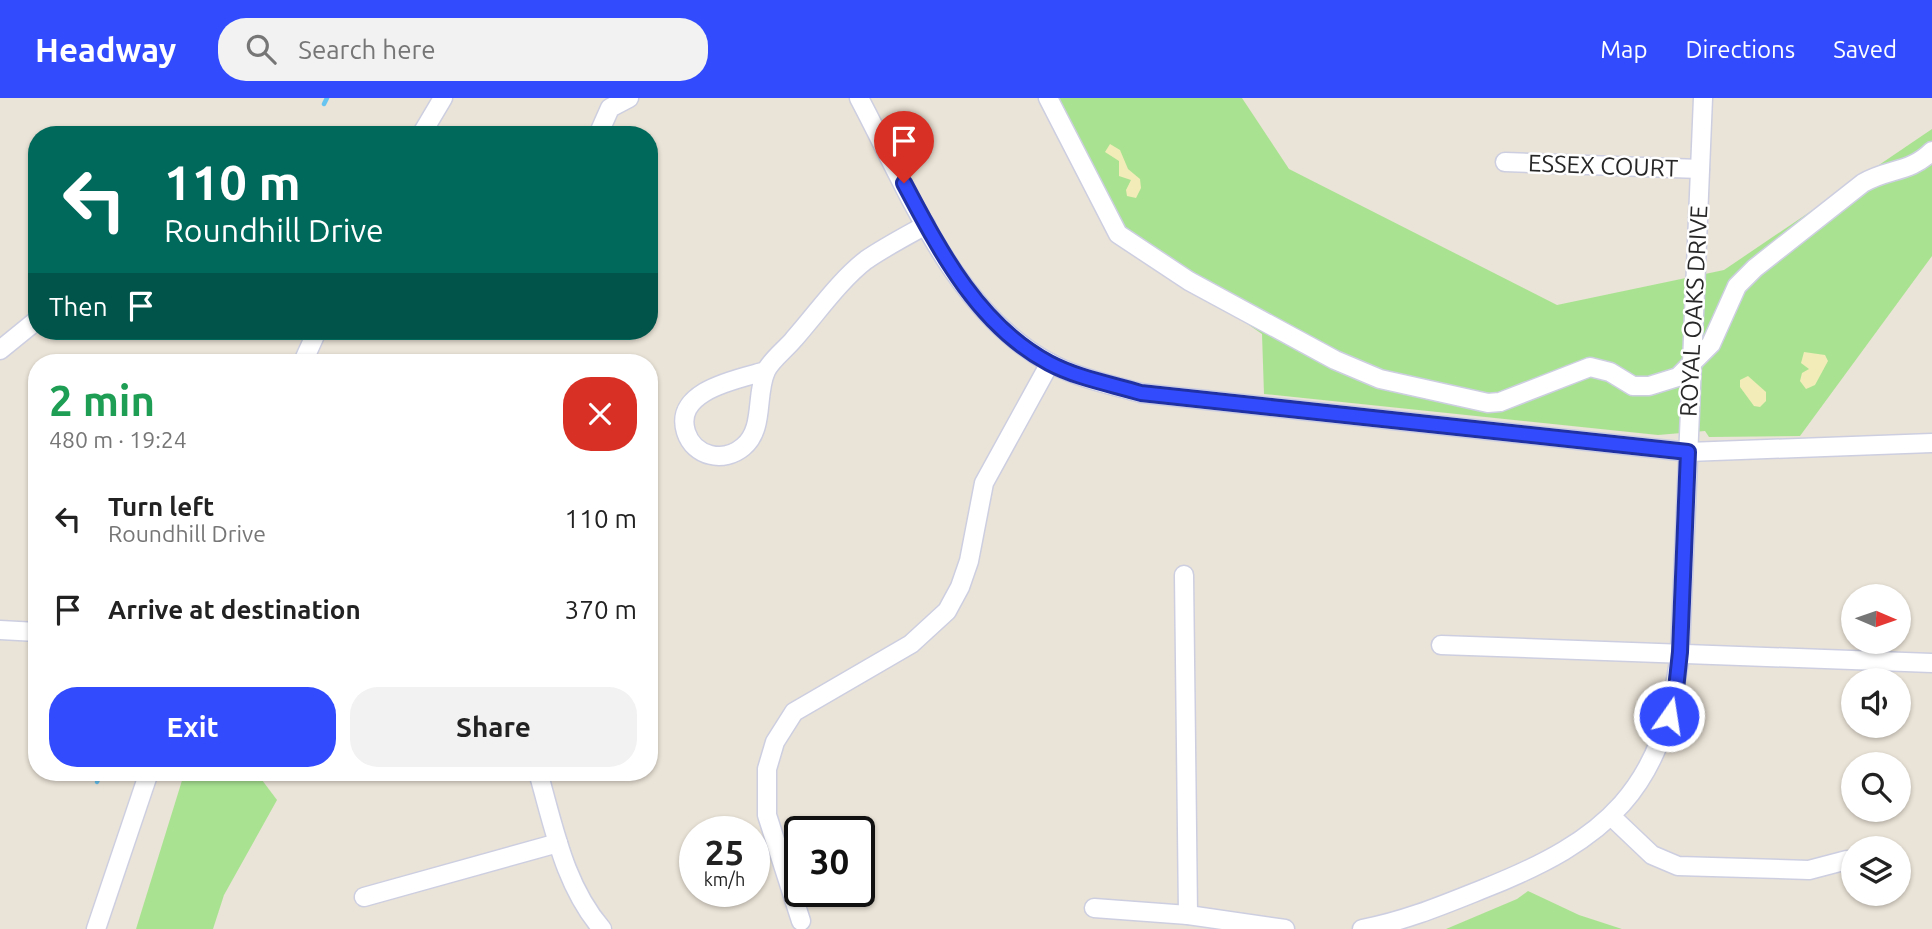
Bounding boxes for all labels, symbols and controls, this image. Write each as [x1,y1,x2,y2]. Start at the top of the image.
search box [218,18,708,81]
icon: search [242,30,280,68]
text: Headway [35,31,176,68]
text: Search here [298,35,436,64]
text: Map [1600,36,1647,63]
text: Directions [1685,36,1795,63]
text: Saved [1833,36,1897,63]
pin [874,111,934,183]
icon: arrive [885,122,923,160]
street label: ESSEX COURT [1528,149,1679,182]
icon: left [49,154,140,245]
text: 110 m [164,154,301,209]
street label: ROYAL OAKS DRIVE [1674,205,1713,417]
text: Roundhill Drive [164,212,384,248]
icon: arrive [122,287,160,325]
text: Then [49,292,108,321]
text: 2 min [49,377,155,424]
button: close [563,377,637,451]
text: 480 m · 19:24 [49,427,187,452]
text: Turn left [108,492,214,521]
icon: left [49,500,87,538]
text: 110 m [565,504,637,533]
text: Roundhill Drive [108,521,266,546]
north arrow [1841,584,1911,654]
map controls [1841,584,1911,906]
icon: arrive [49,591,87,629]
text: Arrive at destination [108,595,361,624]
text: 370 m [565,595,637,624]
button: sound [1841,668,1911,738]
position arrow [1632,679,1706,753]
button: Exit [49,687,336,767]
button: Share [350,687,637,767]
button: search [1841,752,1911,822]
speed limit sign: 30 [784,816,875,907]
text: 25 [705,832,744,872]
button: layers [1841,836,1911,906]
text: km/h [704,869,745,889]

